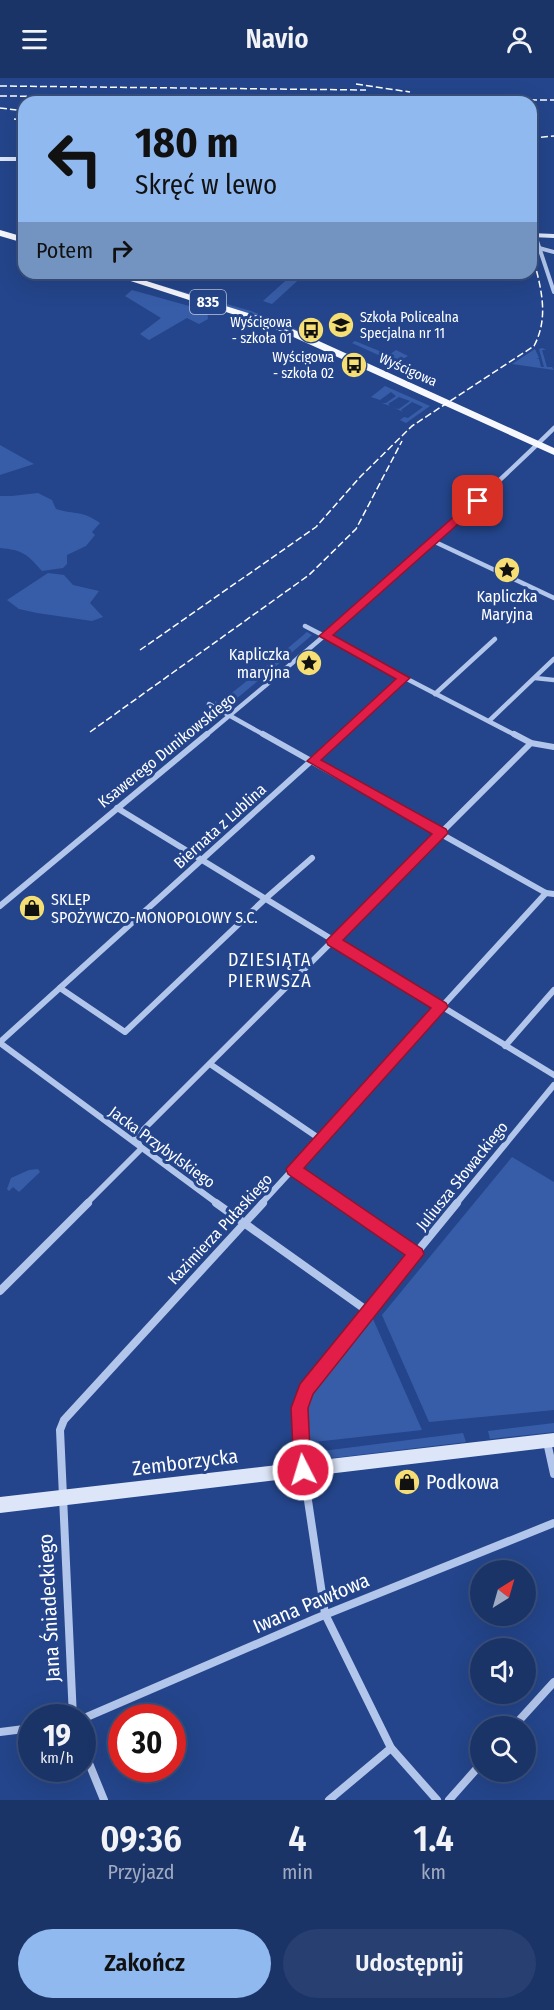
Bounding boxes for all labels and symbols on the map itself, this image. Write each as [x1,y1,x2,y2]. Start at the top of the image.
road number: 835 [190,290,226,314]
place label: Szkoła Policealna Specjalna nr 11 [360,309,459,342]
school or university icon: Szkoła Policealna Specjalna nr 11 [326,310,356,340]
place label: Wyścigowa - szkoła 01 [230,314,292,347]
bus stop icon: Wyścigowa - szkoła 01 [296,315,326,345]
place label: Wyścigowa - szkoła 02 [272,349,334,382]
bus stop icon: Wyścigowa - szkoła 02 [339,350,369,380]
street label: Wyścigowa [376,350,440,390]
pin [452,475,503,526]
place icon: Kapliczka Maryjna [492,555,522,585]
place label: Kapliczka Maryjna [476,587,538,624]
place label: Kapliczka maryjna [229,645,290,682]
place icon: Kapliczka maryjna [294,648,324,678]
street label: Ksawerego Dunikowskiego [94,688,240,812]
street label: Biernata z Lublina [170,779,270,872]
place label: SKLEP SPOŻYWCZO-MONOPOLOWY S.C. [51,890,258,927]
shop icon: SKLEP SPOŻYWCZO-MONOPOLOWY S.C. [17,893,47,923]
district label: DZIESIĄTA PIERWSZA [228,949,312,992]
street label: Jacka Przybylskiego [105,1102,219,1192]
street label: Juliusza Słowackiego [412,1118,512,1234]
street label: Kazimierza Pułaskiego [164,1170,276,1288]
position arrow [271,1438,335,1502]
street label: Zemborzycka [131,1444,239,1480]
shop icon: Podkowa [392,1467,422,1497]
place label: Podkowa [426,1470,499,1494]
street label: Jana Śniadeckiego [33,1533,65,1683]
north arrow [470,1560,536,1626]
street label: Iwana Pawłowa [249,1568,373,1638]
speed limit sign: 30 [108,1704,186,1782]

